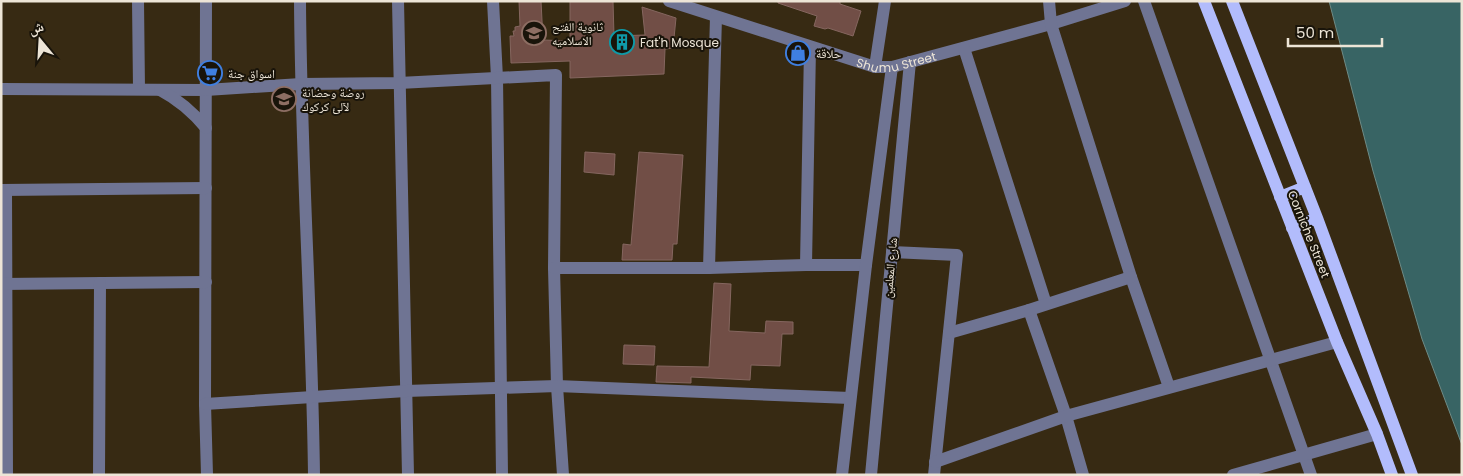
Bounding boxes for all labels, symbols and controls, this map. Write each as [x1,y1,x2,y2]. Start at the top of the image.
north arrow [15,15,65,65]
scale bar [1288,15,1382,47]
text: ش [26,16,46,39]
place label: ثانوية الفتح الاسلاميه [552,18,604,49]
school or university icon: ثانوية الفتح الاسلاميه [521,20,547,46]
text: 50 m [1296,22,1334,43]
building icon: Fat'h Mosque [609,29,635,55]
place label: Fat'h Mosque [640,34,719,51]
shop icon: حلاقة [785,40,811,66]
place label: حلاقة [816,45,842,62]
street label: Shumu Street [855,47,938,76]
supermarket icon: اسواق جنة [197,60,223,86]
place label: اسواق جنة [228,65,275,82]
place label: روضة وحضانة لآلئ كركوك [302,84,365,115]
school or university icon: روضة وحضانة لآلئ كركوك [271,86,297,112]
street label: Corniche Street [1284,188,1334,280]
street label: شارع المعلمين [879,237,901,299]

